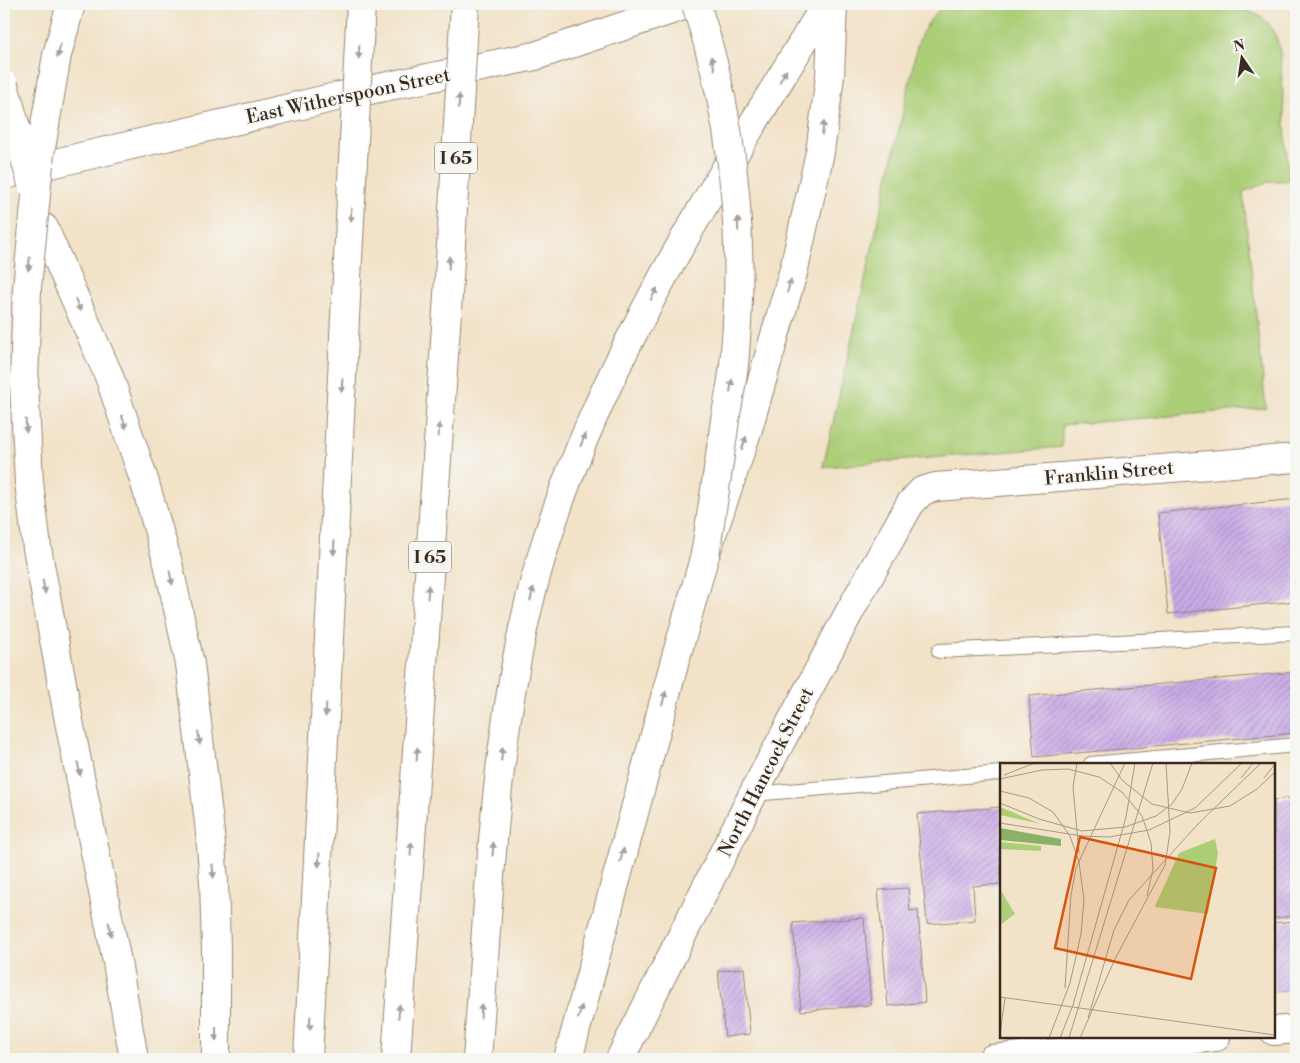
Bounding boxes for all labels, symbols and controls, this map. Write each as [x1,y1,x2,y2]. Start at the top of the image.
north arrow [1218,32,1268,82]
text: N [1232,36,1247,56]
one-way arrow [54,43,62,58]
one-way arrow [354,45,362,61]
one-way arrow [709,56,717,71]
street label: East Witherspoon Street [244,63,452,129]
one-way arrow [778,69,787,82]
one-way arrow [455,93,463,109]
one-way arrow [819,119,827,135]
road number: I 65 [435,142,477,174]
one-way arrow [346,207,354,223]
one-way arrow [733,215,741,231]
one-way arrow [446,255,454,271]
one-way arrow [25,256,33,272]
one-way arrow [785,279,793,294]
one-way arrow [650,288,659,301]
one-way arrow [75,298,83,312]
one-way arrow [727,377,735,393]
one-way arrow [338,378,346,394]
one-way arrow [121,415,129,430]
one-way arrow [23,418,31,434]
one-way arrow [435,421,443,437]
one-way arrow [580,433,588,447]
one-way arrow [740,435,748,450]
street label: Franklin Street [1043,455,1175,491]
one-way arrow [330,540,338,556]
road number: I 65 [409,542,451,572]
one-way arrow [167,570,175,585]
one-way arrow [41,580,49,596]
one-way arrow [424,583,432,599]
one-way arrow [528,587,536,602]
street label: North Hancock Street [713,683,819,861]
one-way arrow [661,691,669,706]
one-way arrow [322,702,330,718]
one-way arrow [195,730,203,746]
one-way arrow [498,745,506,761]
one-way arrow [413,746,421,762]
one-way arrow [75,762,83,777]
inset map [1000,763,1275,1038]
one-way arrow [407,840,415,856]
one-way arrow [489,840,497,856]
one-way arrow [618,847,626,863]
one-way arrow [314,853,322,869]
one-way arrow [210,864,218,880]
one-way arrow [106,921,114,936]
one-way arrow [396,1002,404,1018]
one-way arrow [477,1002,485,1018]
one-way arrow [576,1004,584,1019]
one-way arrow [305,1015,313,1031]
one-way arrow [212,1026,220,1042]

